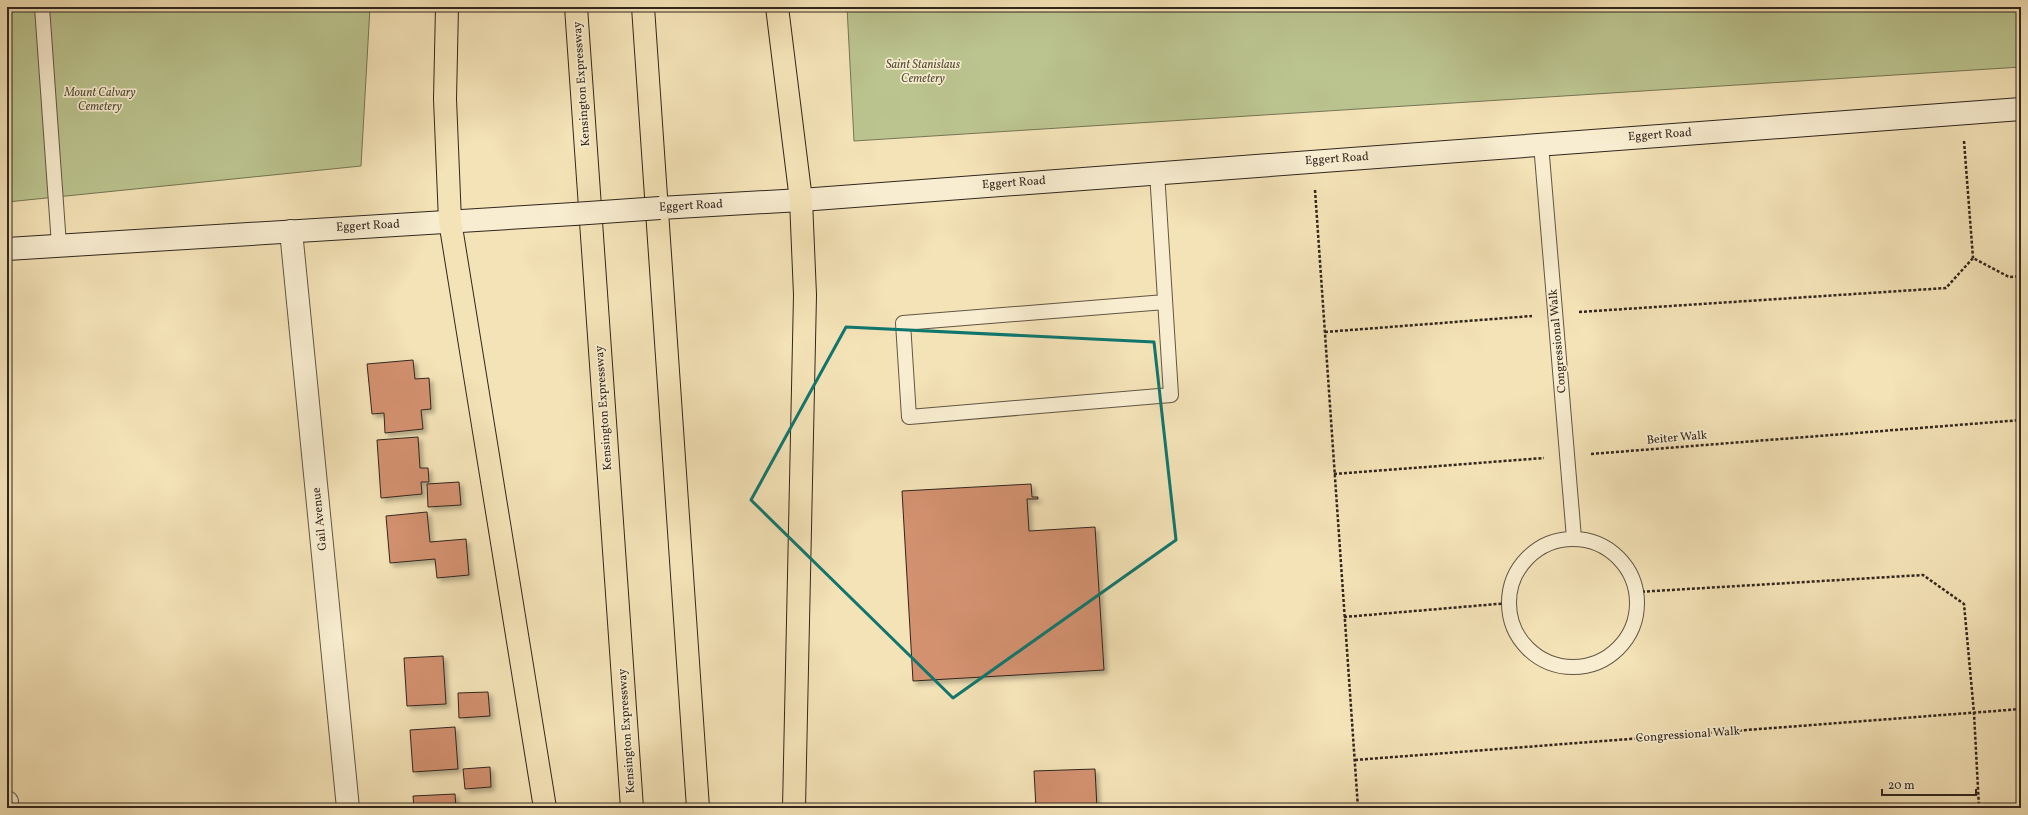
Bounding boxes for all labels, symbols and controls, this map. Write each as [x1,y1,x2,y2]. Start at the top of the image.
street label: Kensington Expressway [570,21,594,147]
park label: Saint Stanislaus Cemetery [886,57,961,87]
park label: Mount Calvary Cemetery [63,85,136,115]
street label: Eggert Road [1628,125,1693,145]
street label: Eggert Road [1305,149,1370,169]
street label: Eggert Road [982,173,1047,193]
street label: Eggert Road [659,196,724,216]
street label: Eggert Road [336,216,401,236]
street label: Congressional Walk [1545,288,1571,394]
street label: Kensington Expressway [592,345,616,471]
street label: Beiter Walk [1646,427,1708,449]
street label: Gail Avenue [309,486,331,551]
street label: Kensington Expressway [615,668,639,794]
street label: Congressional Walk [1635,723,1741,747]
scale bar [1882,771,1976,797]
text: 20 m [1888,778,1915,794]

